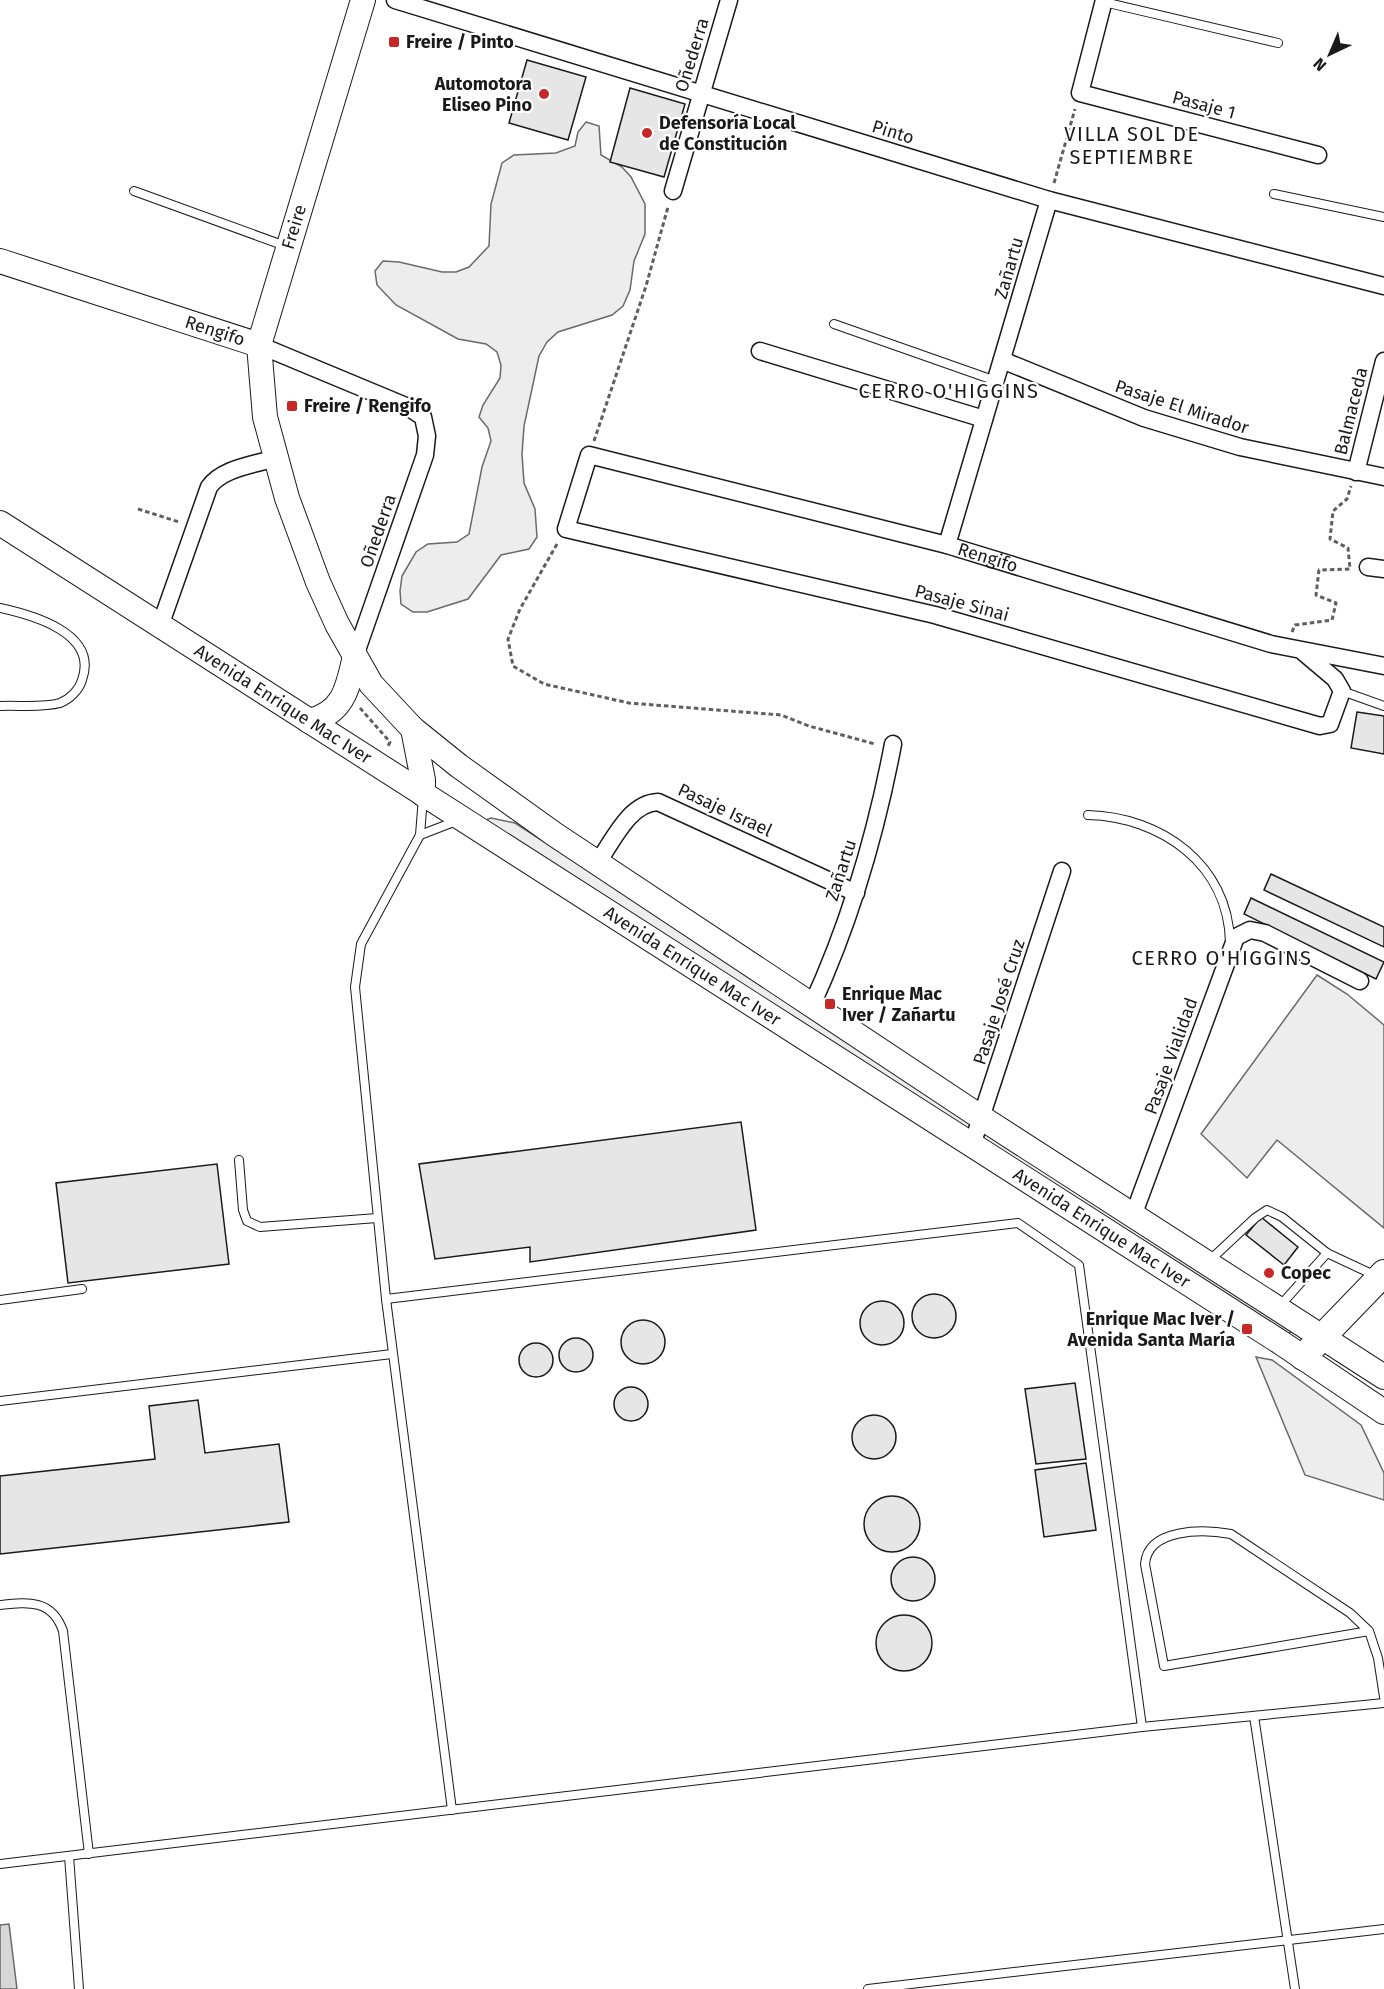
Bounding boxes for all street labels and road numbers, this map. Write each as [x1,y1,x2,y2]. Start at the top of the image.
street label: Oñederra [670,15,714,95]
street label: Pasaje 1 [1170,86,1238,124]
street label: Pinto [869,115,917,149]
street label: Freire [277,202,311,252]
street label: Zañartu [990,235,1028,301]
street label: Rengifo [182,311,248,351]
street label: Balmaceda [1329,365,1373,457]
street label: Pasaje El Mirador [1112,375,1252,439]
street label: Oñederra [355,491,401,571]
street label: Rengifo [955,538,1021,577]
street label: Pasaje Sinai [912,580,1012,626]
street label: Avenida Enrique Mac Iver [190,639,376,769]
street label: Pasaje Israel [674,779,776,841]
street label: Zañartu [821,837,861,903]
street label: Avenida Enrique Mac Iver [600,901,785,1031]
street label: Pasaje José Cruz [968,936,1030,1068]
street label: Pasaje Vialidad [1140,994,1202,1118]
street label: Avenida Enrique Mac Iver [1009,1163,1194,1293]

